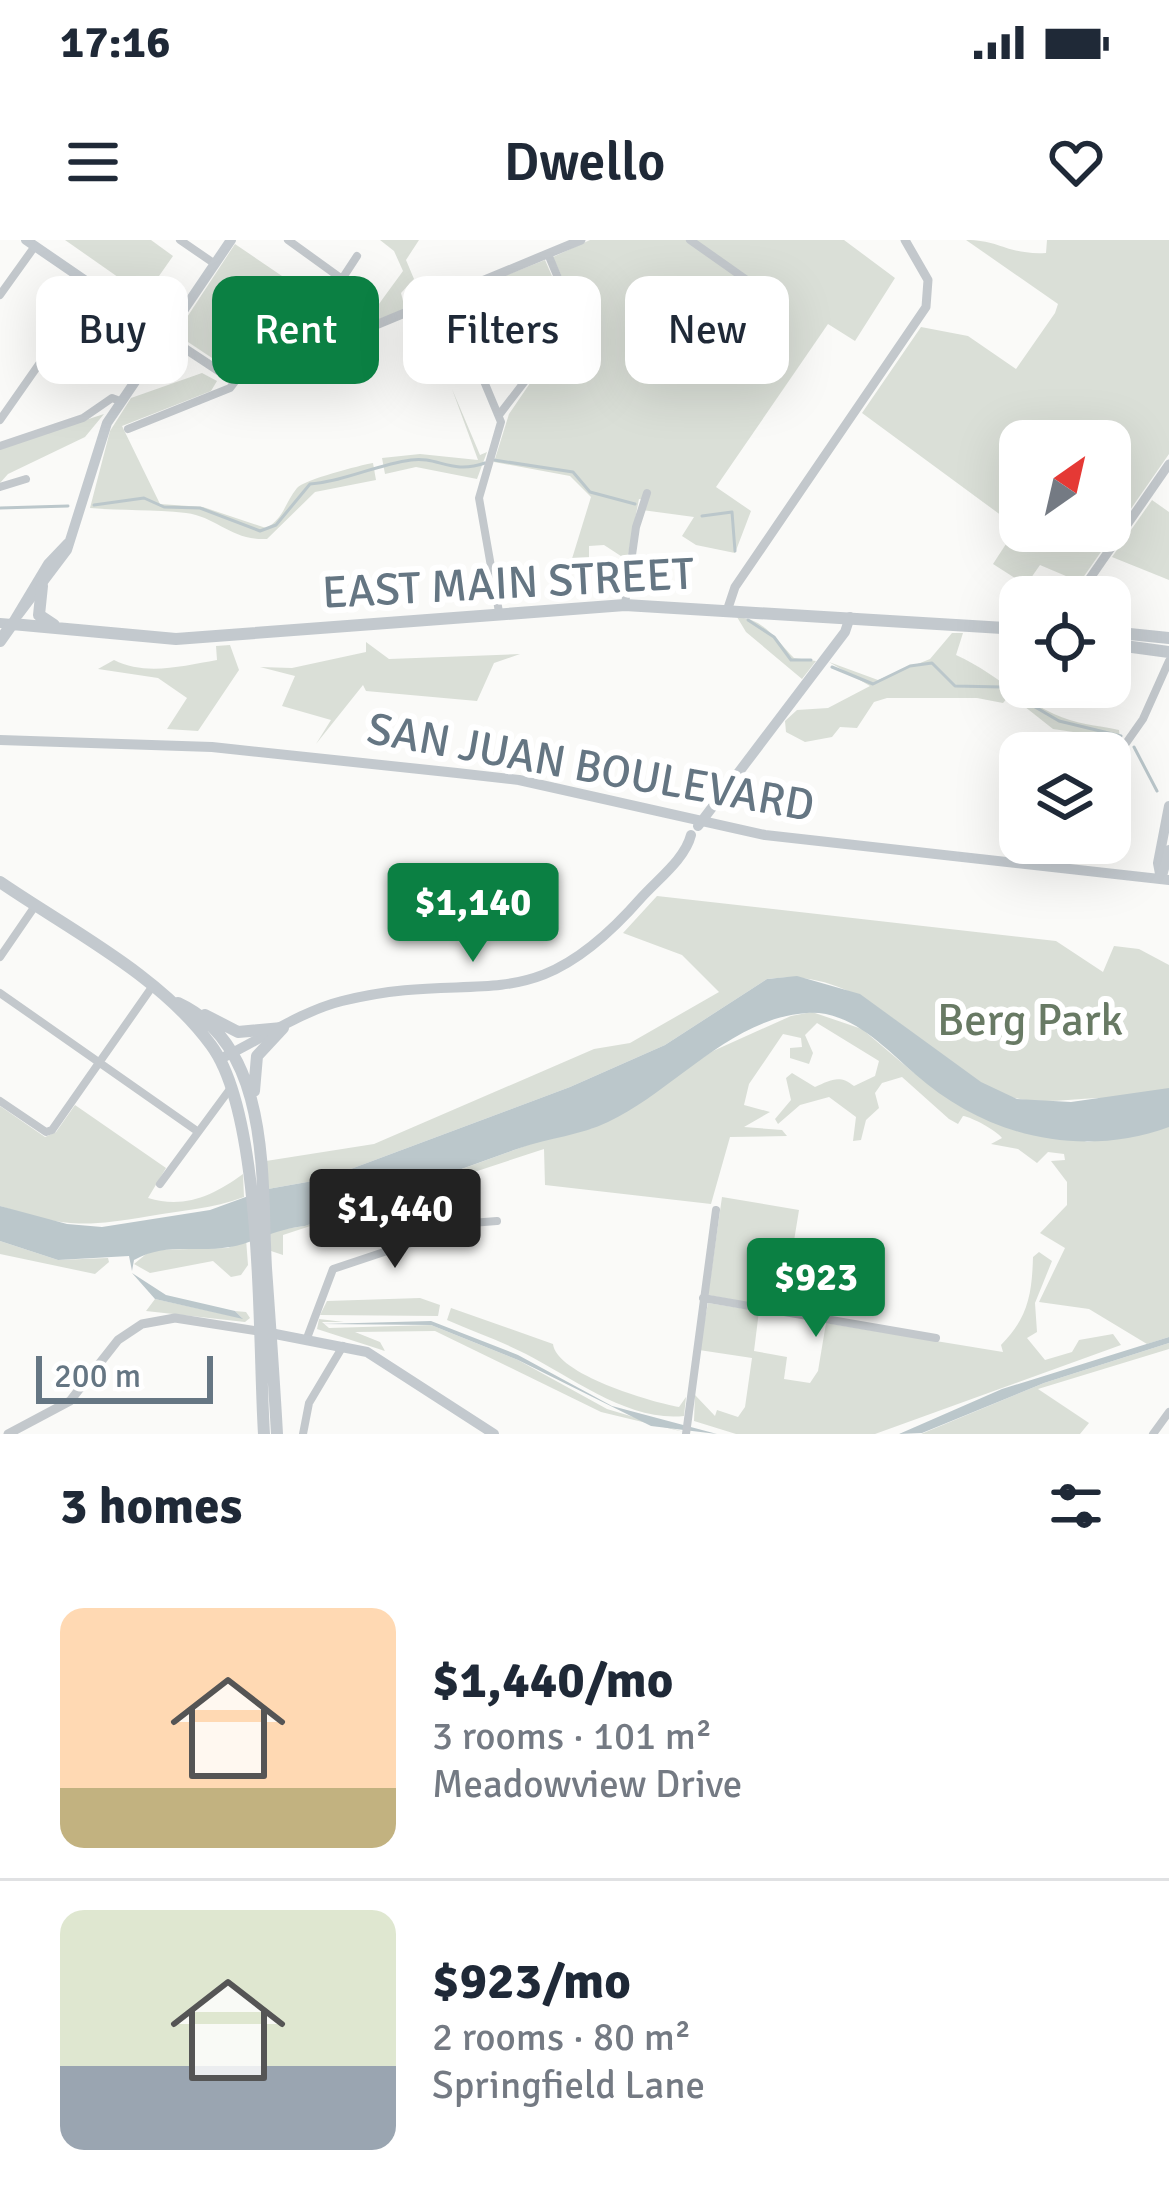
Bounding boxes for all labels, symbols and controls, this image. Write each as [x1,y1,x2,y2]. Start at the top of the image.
text: 17:16 [60,15,170,70]
icon: menu [60,129,126,195]
text: Dwello [504,129,665,196]
icon: heart [1043,129,1109,195]
chip: Buy [36,276,188,384]
chip: Rent [212,276,379,384]
chip: Filters [403,276,601,384]
chip: New [625,276,789,384]
north arrow [999,420,1131,552]
map controls [999,420,1131,864]
street label: EAST MAIN STREET [321,546,695,621]
button: locate [999,576,1131,708]
street label: SAN JUAN BOULEVARD [363,701,819,834]
button: layers [999,732,1131,864]
pin: $1,140 [375,863,571,965]
text: $1,140 [415,878,531,926]
park label: Berg Park [937,993,1123,1048]
pin: $1,440 [297,1169,493,1271]
text: $1,440 [337,1184,453,1232]
pin: $923 [745,1238,887,1340]
text: $923 [774,1253,858,1301]
scale bar [36,1350,213,1403]
text: 200 m [54,1356,141,1397]
icon: filters [1043,1473,1109,1539]
text: 3 homes [60,1475,242,1538]
text: $1,440/mo [432,1649,673,1712]
icon: home [156,1656,300,1800]
text: 3 rooms · 101 m² [432,1712,712,1760]
text: Meadowview Drive [432,1760,742,1808]
text: $923/mo [432,1950,631,2013]
icon: home [156,1958,300,2102]
text: 2 rooms · 80 m² [432,2013,691,2061]
text: Springfield Lane [432,2061,705,2109]

